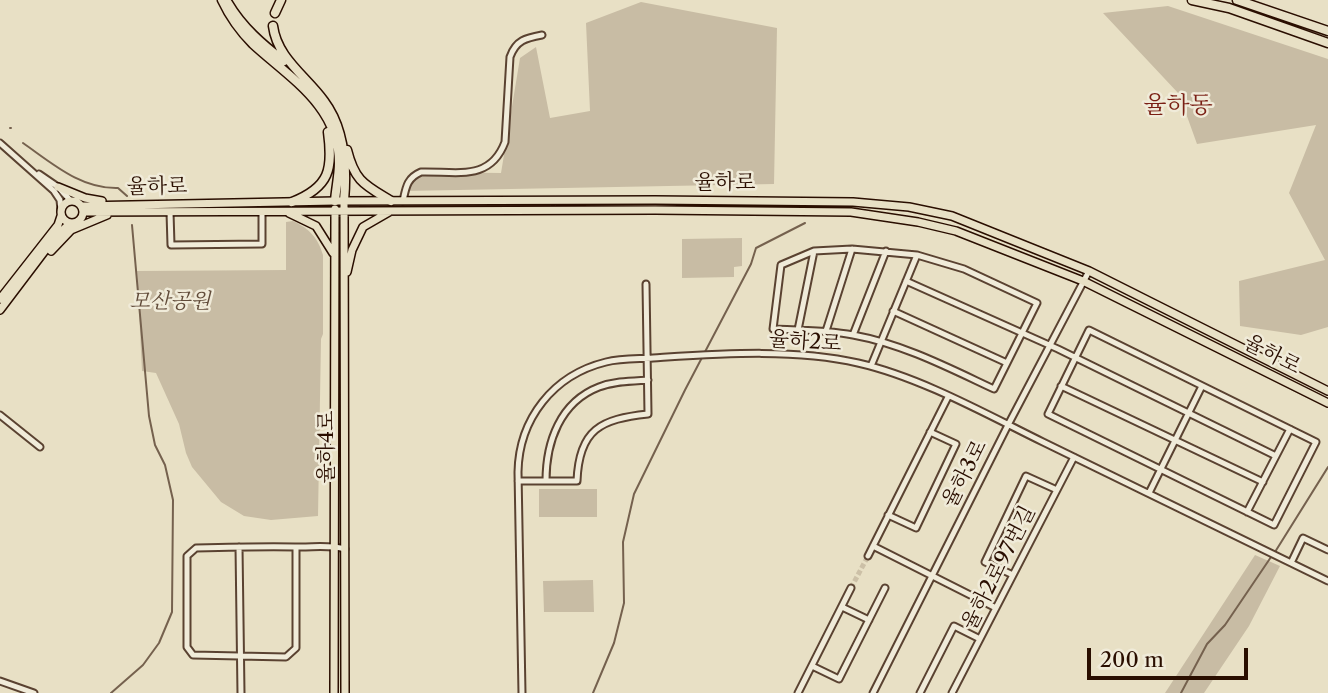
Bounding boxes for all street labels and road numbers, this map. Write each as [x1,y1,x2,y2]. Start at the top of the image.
street label: 율하로 [695,170,755,196]
street label: 율하로 [126,174,188,200]
street label: 율하2로 [768,327,842,357]
street label: 율하로 [1239,330,1305,380]
street label: 율하4로 [314,411,340,483]
street label: 율하3로 [937,436,993,512]
street label: 율하2로97번길 [957,502,1041,634]

